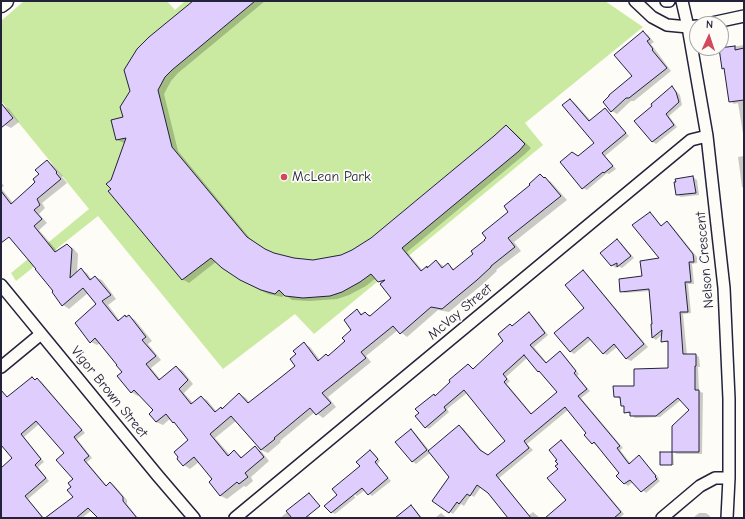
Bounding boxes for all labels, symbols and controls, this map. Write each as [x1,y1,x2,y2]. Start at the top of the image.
north arrow [689,16,729,56]
text: N [706,18,714,31]
place label: McLean Park [292,169,371,185]
marker: McLean Park [279,172,289,182]
street label: Nelson Crescent [692,211,718,309]
street label: McVay Street [425,280,495,344]
street label: Vigor Brown Street [67,343,151,441]

